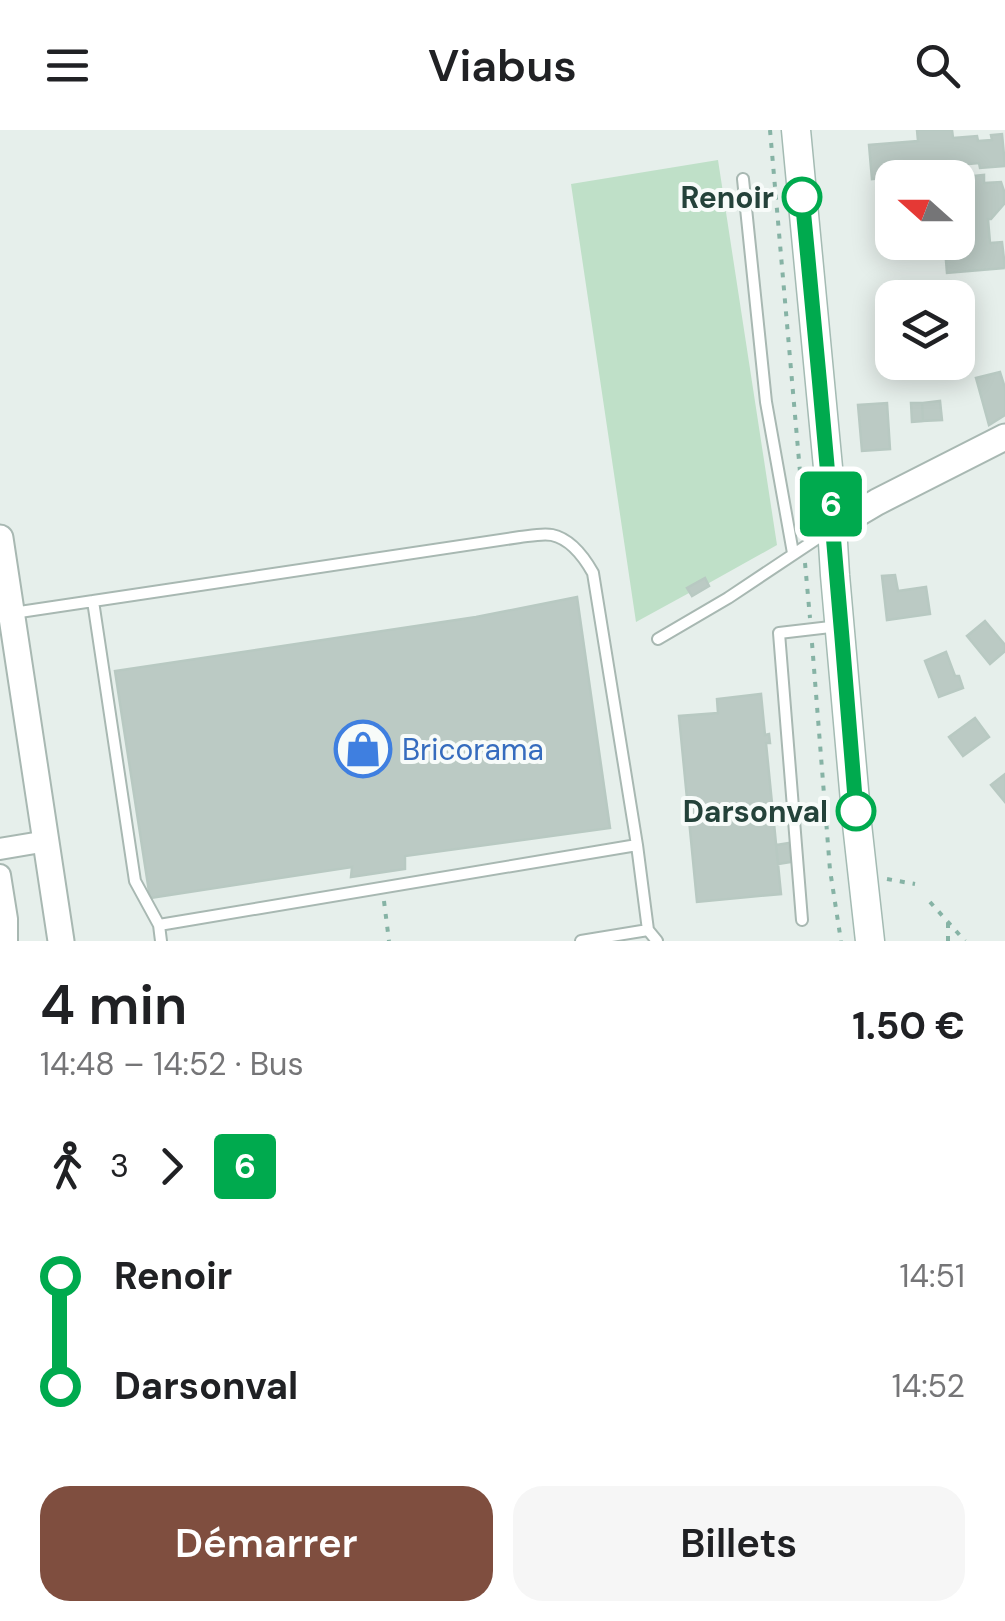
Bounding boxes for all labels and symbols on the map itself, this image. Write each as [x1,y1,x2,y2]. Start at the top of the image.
north arrow [875,160,975,260]
place label: Renoir [681,178,774,217]
marker: Renoir [783,178,821,216]
line badge: 6 [798,472,864,536]
shop icon: Bricorama [333,719,393,779]
place label: Bricorama [402,730,544,769]
place label: Darsonval [683,792,828,831]
marker: Darsonval [837,792,875,830]

